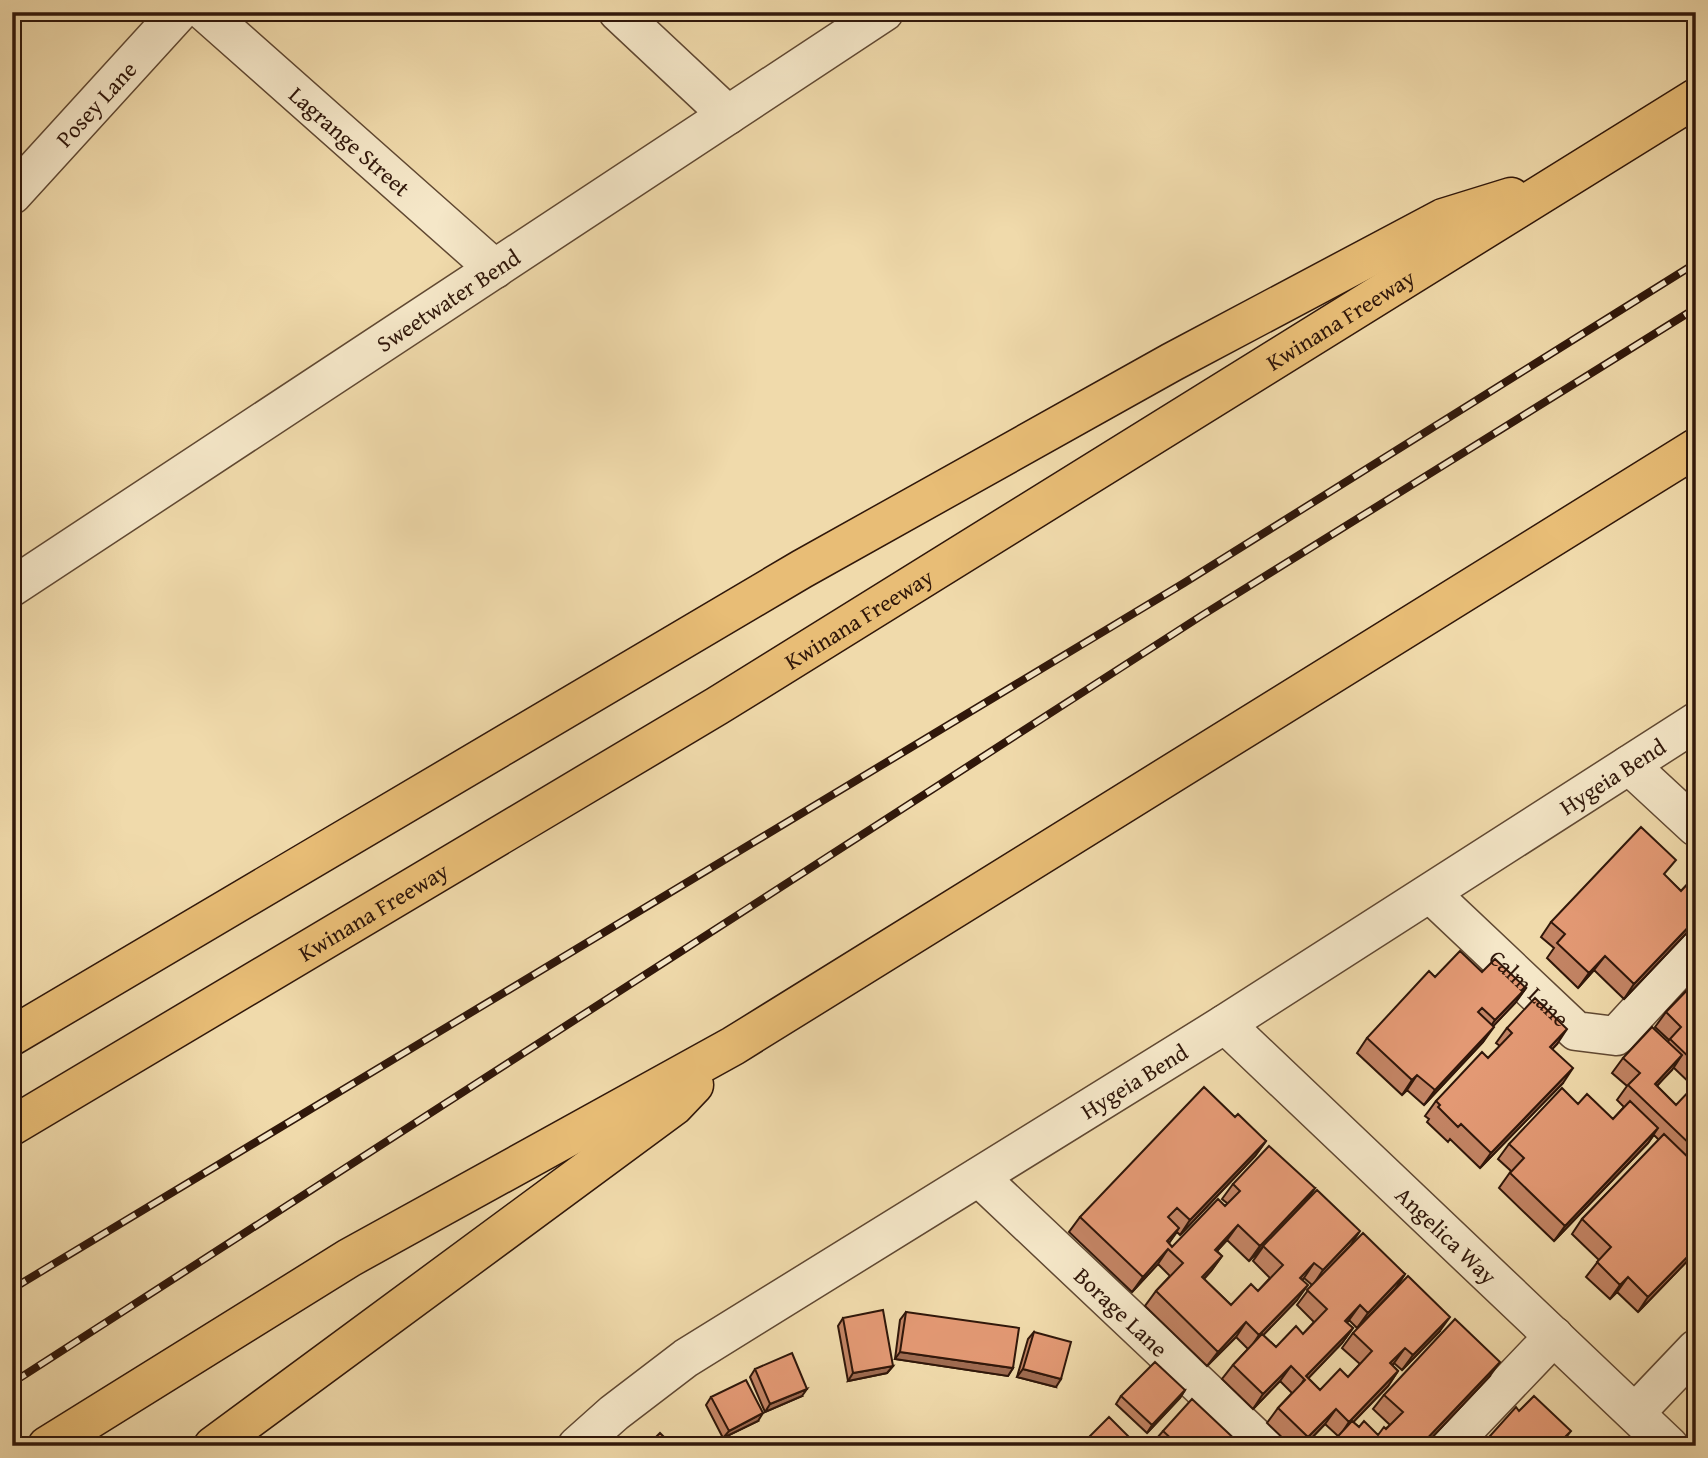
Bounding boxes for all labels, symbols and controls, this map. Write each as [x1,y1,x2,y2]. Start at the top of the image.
street label: Posey Lane [48,53,144,154]
street label: Lagrange Street [282,78,418,203]
street label: Sweetwater Bend [369,240,527,359]
street label: Kwinana Freeway [1259,260,1421,378]
street label: Kwinana Freeway [778,559,939,677]
street label: Hygeia Bend [1552,729,1672,822]
street label: Kwinana Freeway [292,853,454,969]
street label: Calm Lane [1482,941,1577,1034]
street label: Hygeia Bend [1074,1034,1194,1126]
street label: Angelica Way [1389,1178,1505,1292]
street label: Borage Lane [1067,1259,1176,1364]

